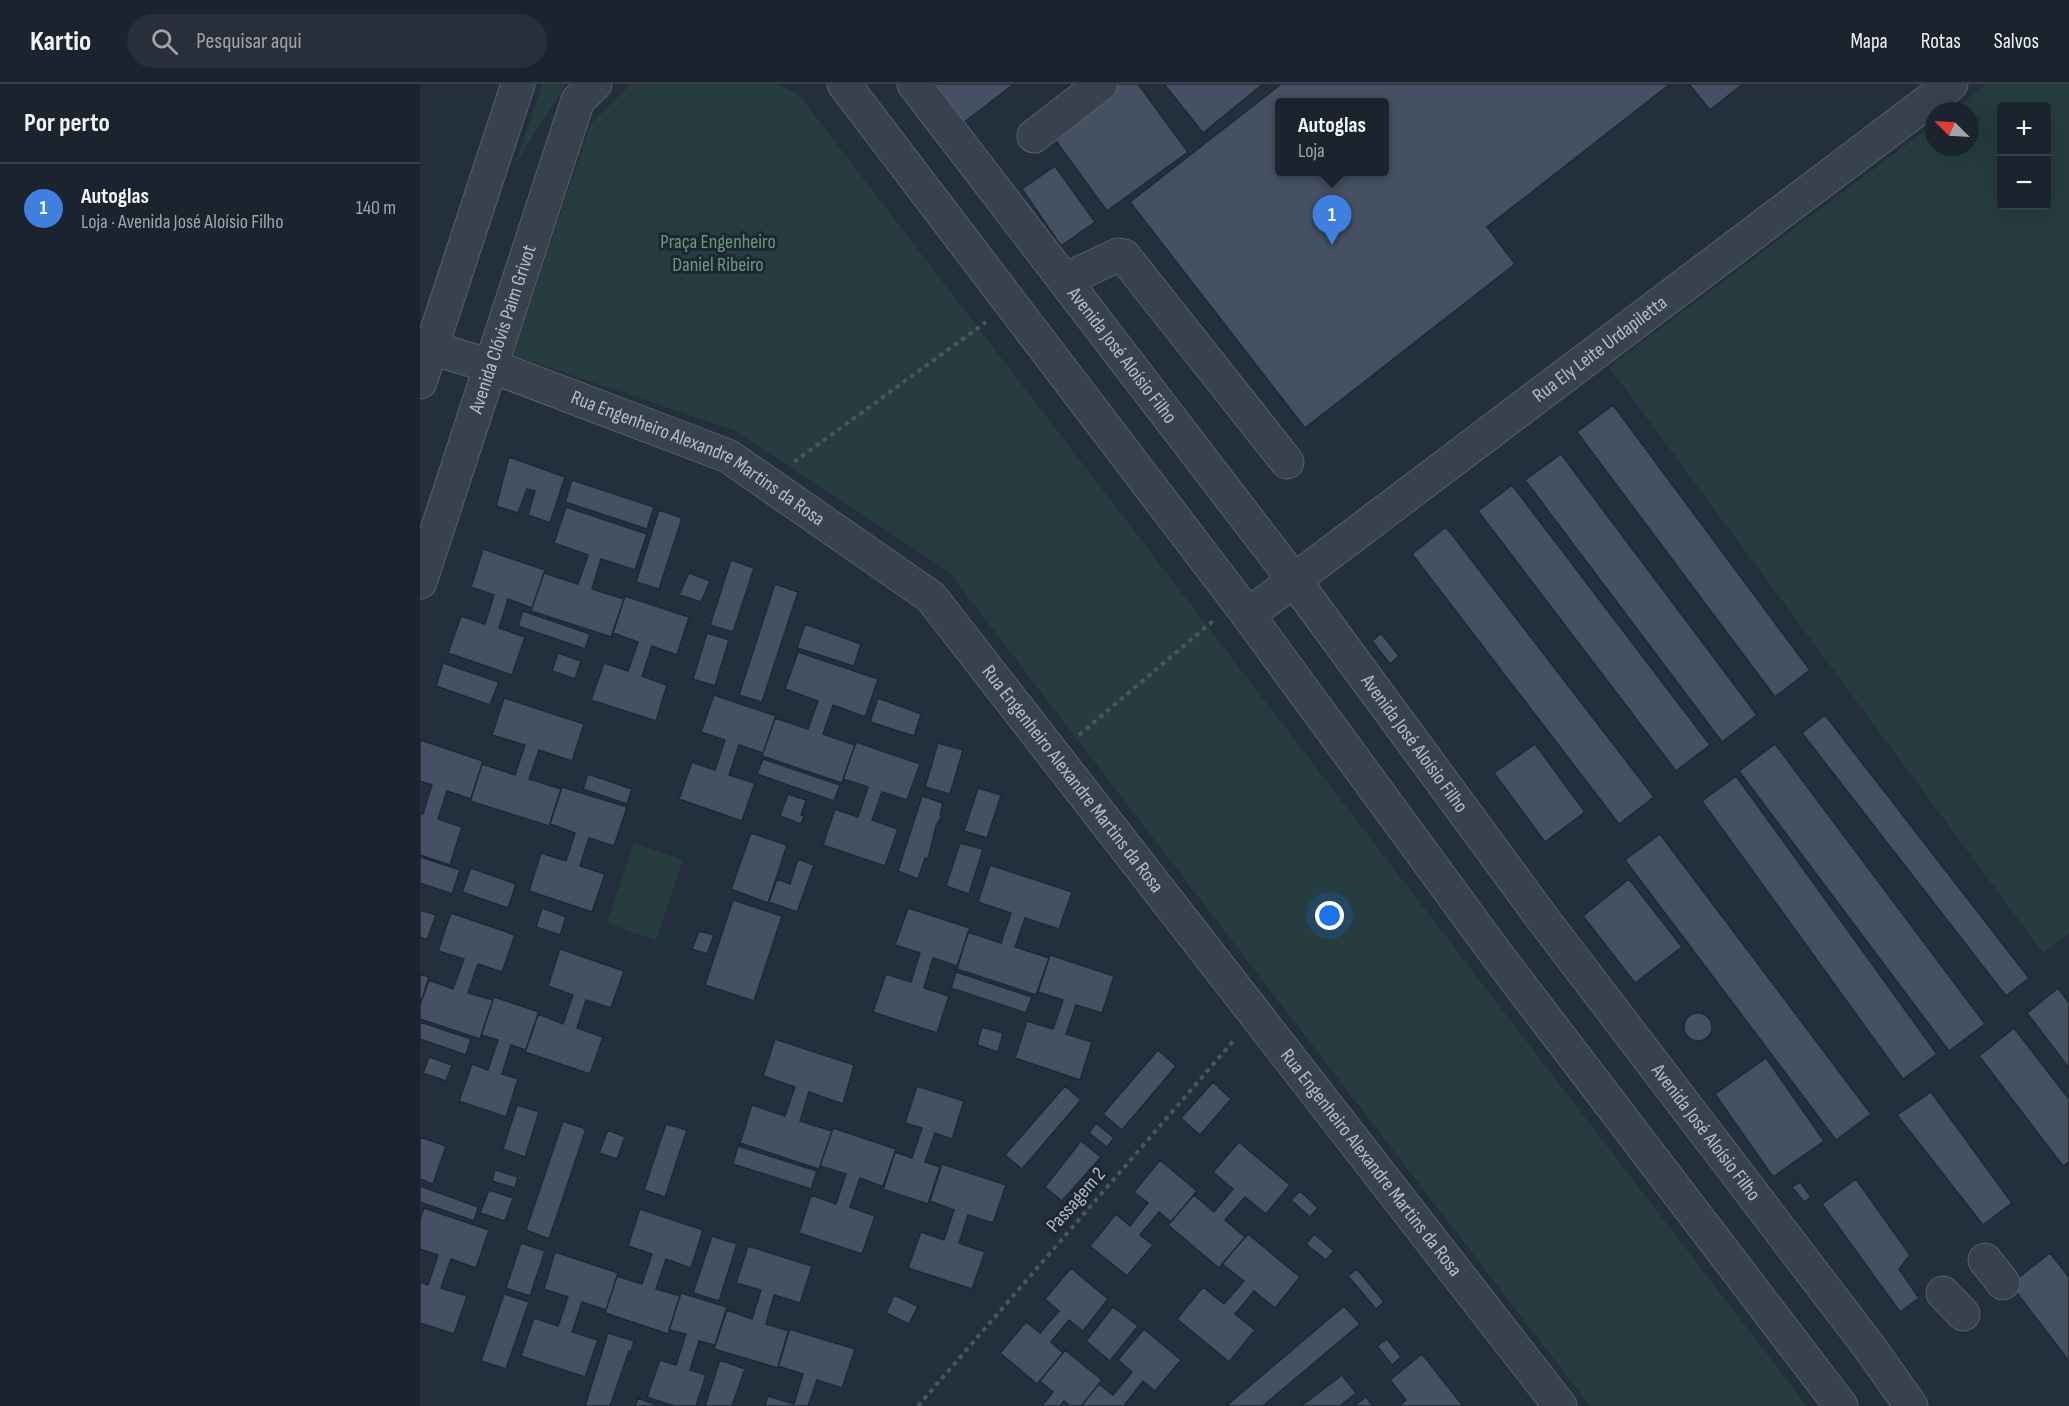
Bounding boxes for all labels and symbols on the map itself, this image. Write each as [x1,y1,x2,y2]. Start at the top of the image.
north arrow [1925,102,1979,156]
pin: 1 [1312,196,1352,245]
park label: Praça Engenheiro Daniel Ribeiro [660,230,776,277]
street label: Avenida Clóvis Paim Grivot [464,242,542,418]
street label: Avenida José Aloísio Filho [1061,282,1182,429]
street label: Rua Ely Leite Urdapiletta [1528,291,1672,408]
street label: Rua Engenheiro Alexandre Martins da Rosa [568,385,829,531]
street label: Rua Engenheiro Alexandre Martins da Rosa [977,660,1169,898]
street label: Avenida José Aloísio Filho [1355,669,1473,818]
your location [1315,901,1344,930]
street label: Rua Engenheiro Alexandre Martins da Rosa [1275,1044,1467,1281]
street label: Avenida José Aloísio Filho [1645,1059,1766,1206]
street label: Passagem 2 [1041,1163,1111,1237]

